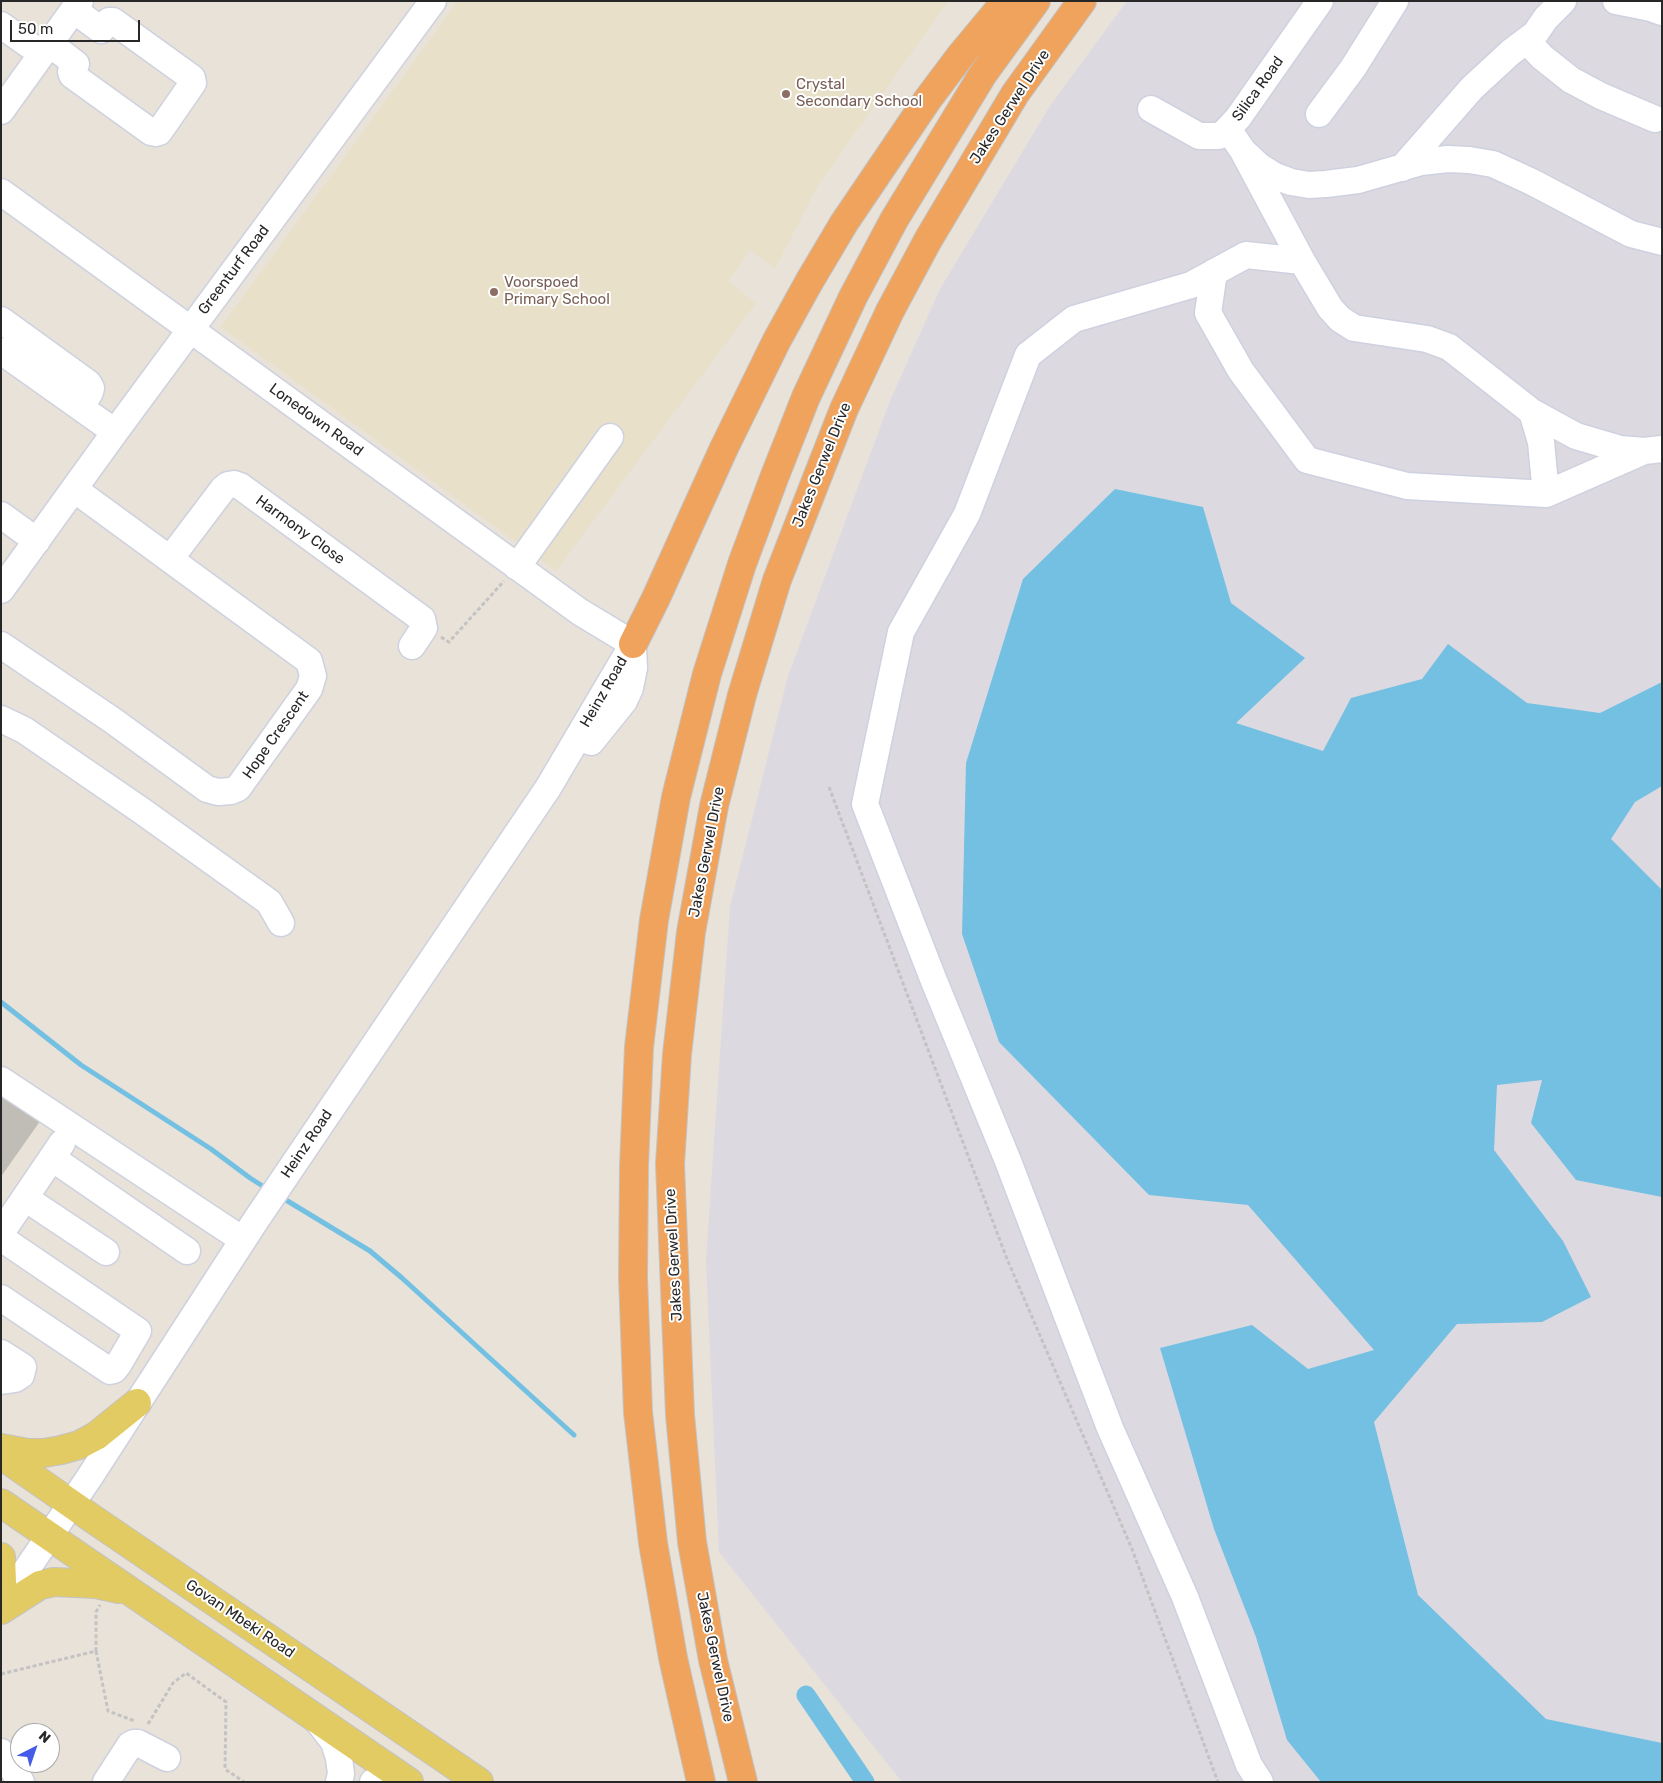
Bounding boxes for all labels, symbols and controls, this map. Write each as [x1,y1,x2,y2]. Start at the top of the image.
scale bar [12,10,142,42]
text: 50 m [18,20,53,38]
street label: Jakes Gerwel Drive [966,46,1054,168]
street label: Silica Road [1228,53,1288,125]
place label: Crystal Secondary School [796,76,922,111]
marker: Crystal Secondary School [780,88,792,100]
street label: Greenturf Road [195,222,273,318]
place label: Voorspoed Primary School [504,274,610,309]
marker: Voorspoed Primary School [488,286,500,298]
street label: Lonedown Road [265,380,367,460]
street label: Jakes Gerwel Drive [789,400,855,530]
street label: Harmony Close [252,492,348,568]
street label: Heinz Road [577,653,631,731]
street label: Hope Crescent [239,687,313,783]
street label: Jakes Gerwel Drive [685,785,729,919]
street label: Heinz Road [278,1106,336,1182]
street label: Jakes Gerwel Drive [662,1188,686,1322]
street label: Govan Mbeki Road [182,1576,298,1662]
street label: Jakes Gerwel Drive [692,1590,738,1724]
north arrow [10,1723,60,1773]
text: N [35,1727,54,1747]

